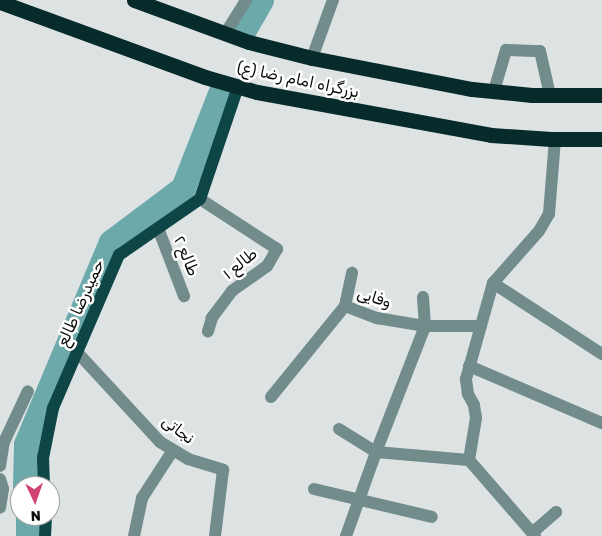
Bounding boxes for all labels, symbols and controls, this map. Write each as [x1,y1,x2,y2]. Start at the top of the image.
street label: بزرگراه امام رضا (ع) [235,58,361,102]
street label: طالع ۲ [169,233,203,279]
street label: طالع ۱ [219,244,261,284]
street label: حمیدرضا طالع [53,257,109,349]
street label: وفایی [354,284,394,312]
street label: نجاتی [158,412,198,448]
north arrow [10,476,60,526]
text: N [30,507,41,524]

